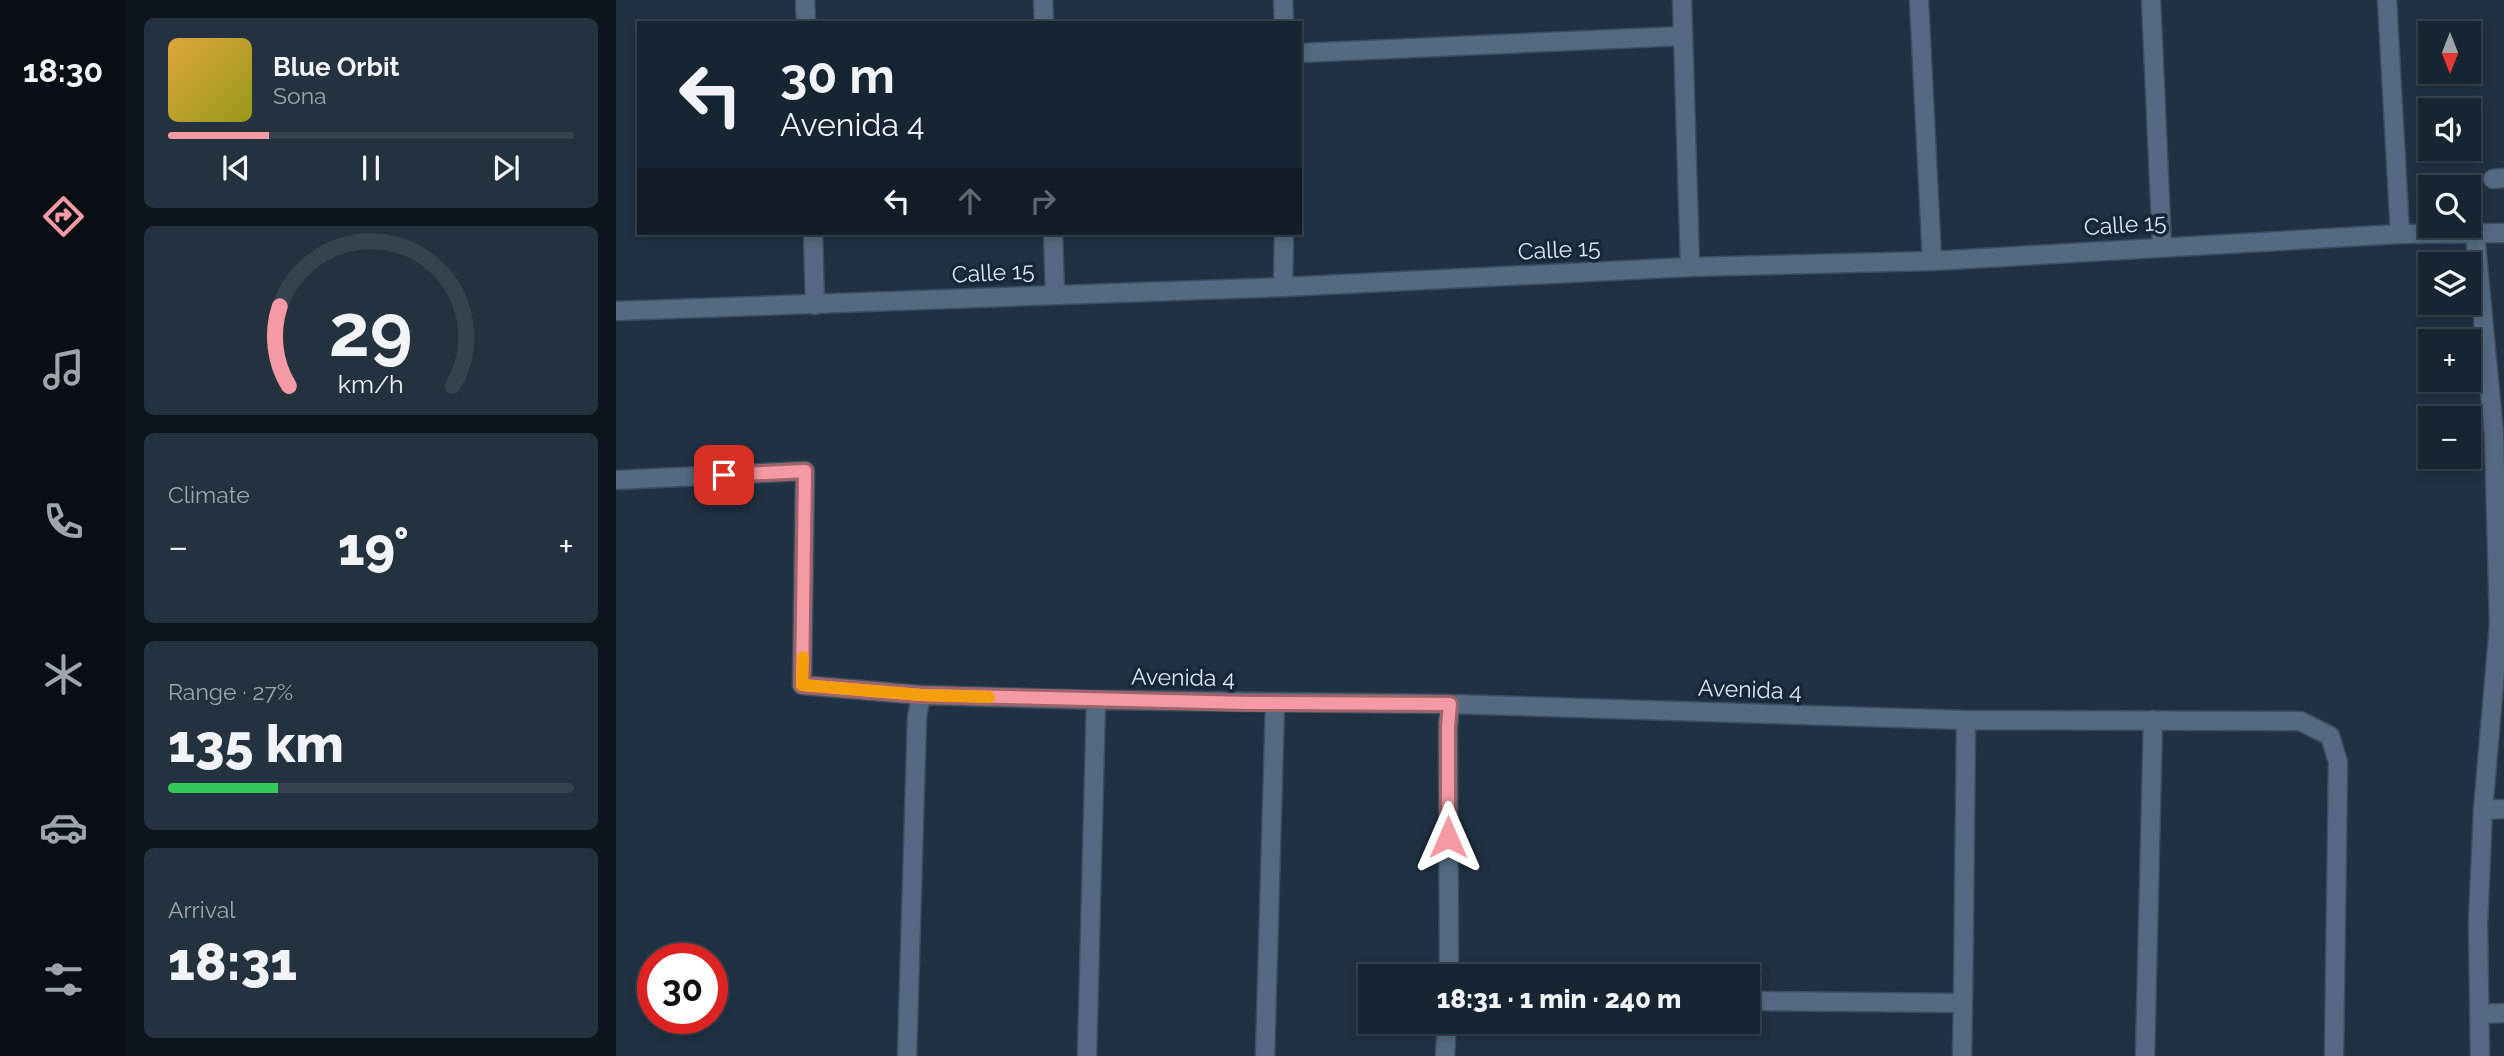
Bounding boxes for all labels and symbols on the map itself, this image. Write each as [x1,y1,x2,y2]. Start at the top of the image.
north arrow [2418,21,2482,84]
street label: Calle 15 [2083,208,2167,240]
street label: Calle 15 [1517,233,1601,265]
street label: Calle 15 [951,256,1035,288]
pin [694,445,754,505]
street label: Avenida 4 [1131,663,1235,691]
street label: Avenida 4 [1698,674,1802,704]
position arrow [1411,800,1485,874]
speed limit sign: 30 [637,943,728,1034]

